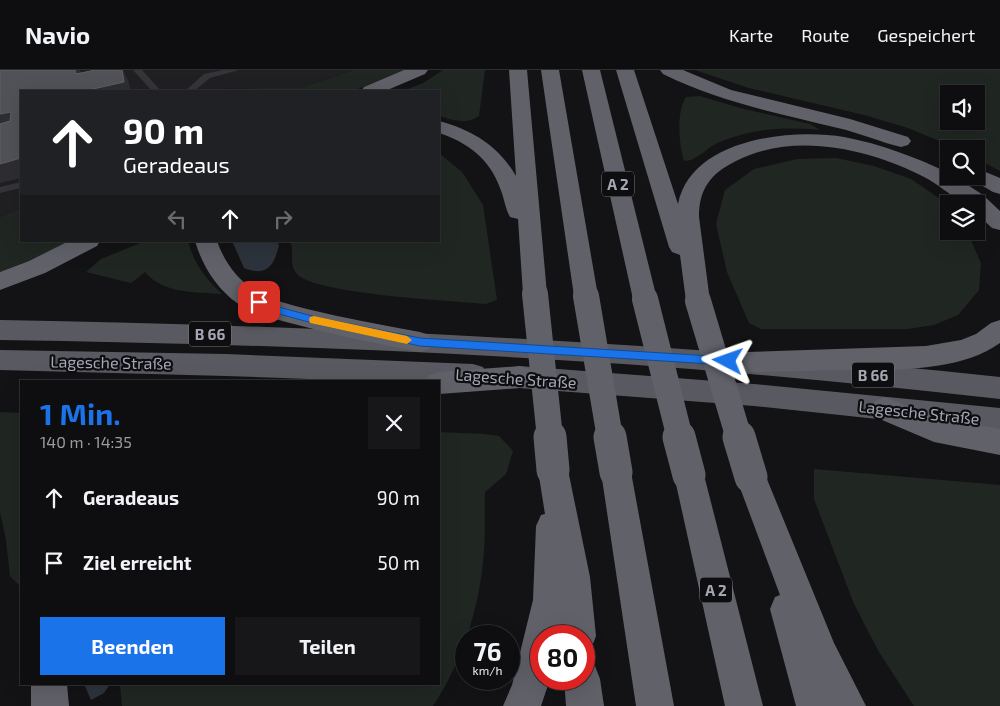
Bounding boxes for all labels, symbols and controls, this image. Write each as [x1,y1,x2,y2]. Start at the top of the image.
text: Navio [25,20,90,49]
text: Karte [729,24,773,46]
text: Route [801,24,849,46]
text: Gespeichert [877,24,975,46]
map controls [940,85,985,240]
button: sound [940,85,985,130]
text: 90 m [123,109,204,151]
icon: ahead [40,110,105,175]
button: search [940,140,985,185]
text: Geradeaus [123,151,230,177]
road number: A 2 [602,172,634,196]
button: layers [940,195,985,240]
icon: left [163,205,191,233]
icon: ahead [216,205,244,233]
icon: right [269,205,297,233]
pin [238,281,280,323]
icon: arrive [245,288,273,316]
road number: B 66 [189,322,231,346]
position arrow [701,334,753,386]
street label: Lagesche Straße [50,351,172,373]
road number: B 66 [852,362,894,388]
street label: Lagesche Straße [455,364,577,392]
text: 1 Min. [40,395,121,431]
street label: Lagesche Straße [858,396,980,428]
button: close [368,397,420,449]
text: 140 m · 14:35 [40,432,132,451]
icon: ahead [40,484,68,512]
text: Geradeaus [83,486,179,509]
text: 90 m [377,486,420,509]
icon: arrive [40,549,68,577]
text: Ziel erreicht [83,551,192,574]
text: 50 m [377,551,420,574]
road number: A 2 [700,578,732,602]
button: Beenden [40,617,225,675]
button: Teilen [235,617,420,675]
speed limit sign: 80 [530,625,595,690]
text: 76 [474,636,501,666]
text: km/h [473,663,502,677]

